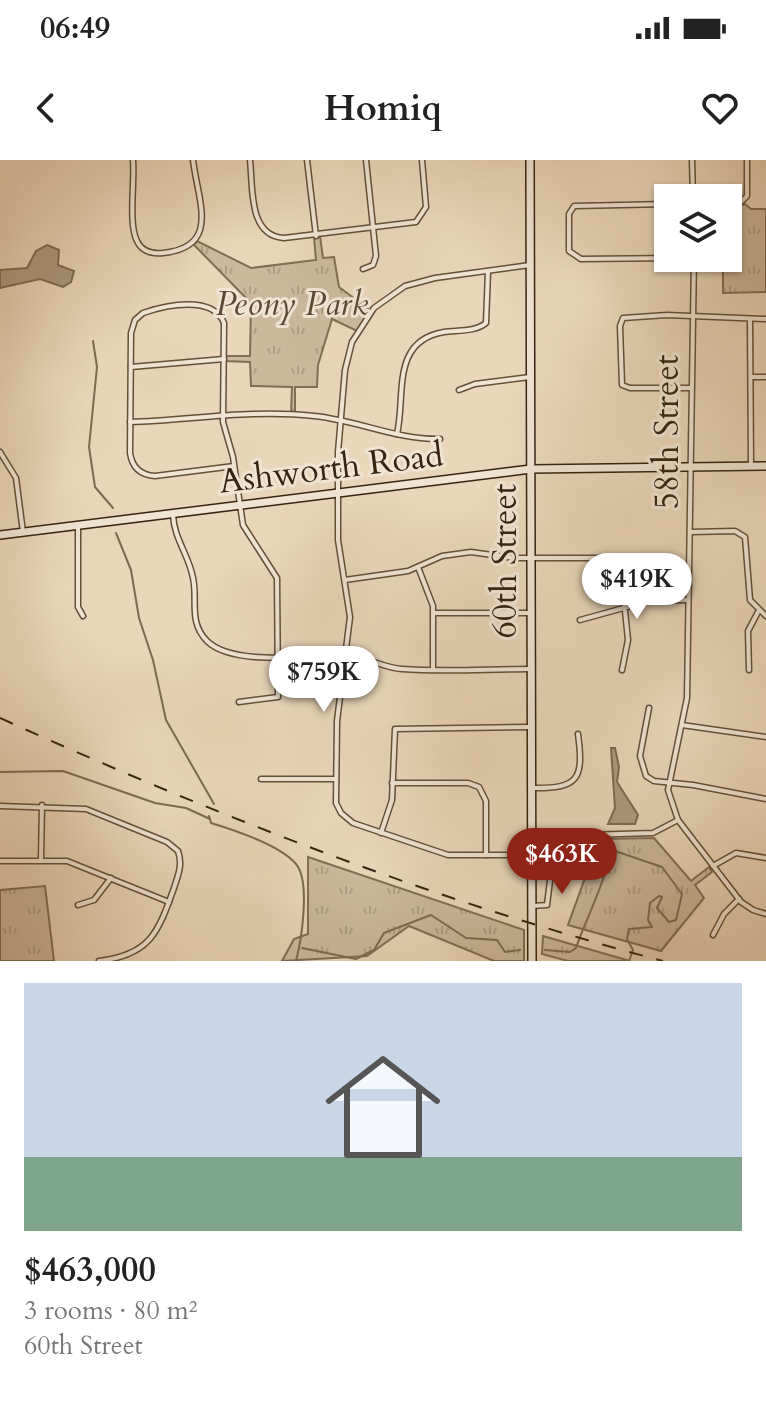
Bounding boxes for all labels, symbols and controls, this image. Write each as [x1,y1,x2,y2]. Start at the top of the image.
text: 06:49 [40,8,110,49]
text: Homiq [324,84,442,133]
icon: back [24,86,68,130]
icon: heart [698,86,742,130]
map controls [654,184,742,272]
button: layers [654,184,742,272]
park label: Peony Park [216,281,369,327]
street label: 58th Street [644,354,690,510]
street label: Ashworth Road [216,431,446,505]
street label: 60th Street [482,483,528,639]
pin: $419K [581,553,693,621]
text: $419K [600,561,674,596]
pin: $759K [268,646,380,714]
text: $759K [287,654,361,689]
pin: $463K [506,828,618,896]
text: $463K [525,836,599,871]
icon: home [311,1035,455,1179]
text: $463,000 [24,1247,156,1293]
text: 3 rooms · 80 m² [24,1293,197,1328]
text: 60th Street [24,1328,143,1363]

